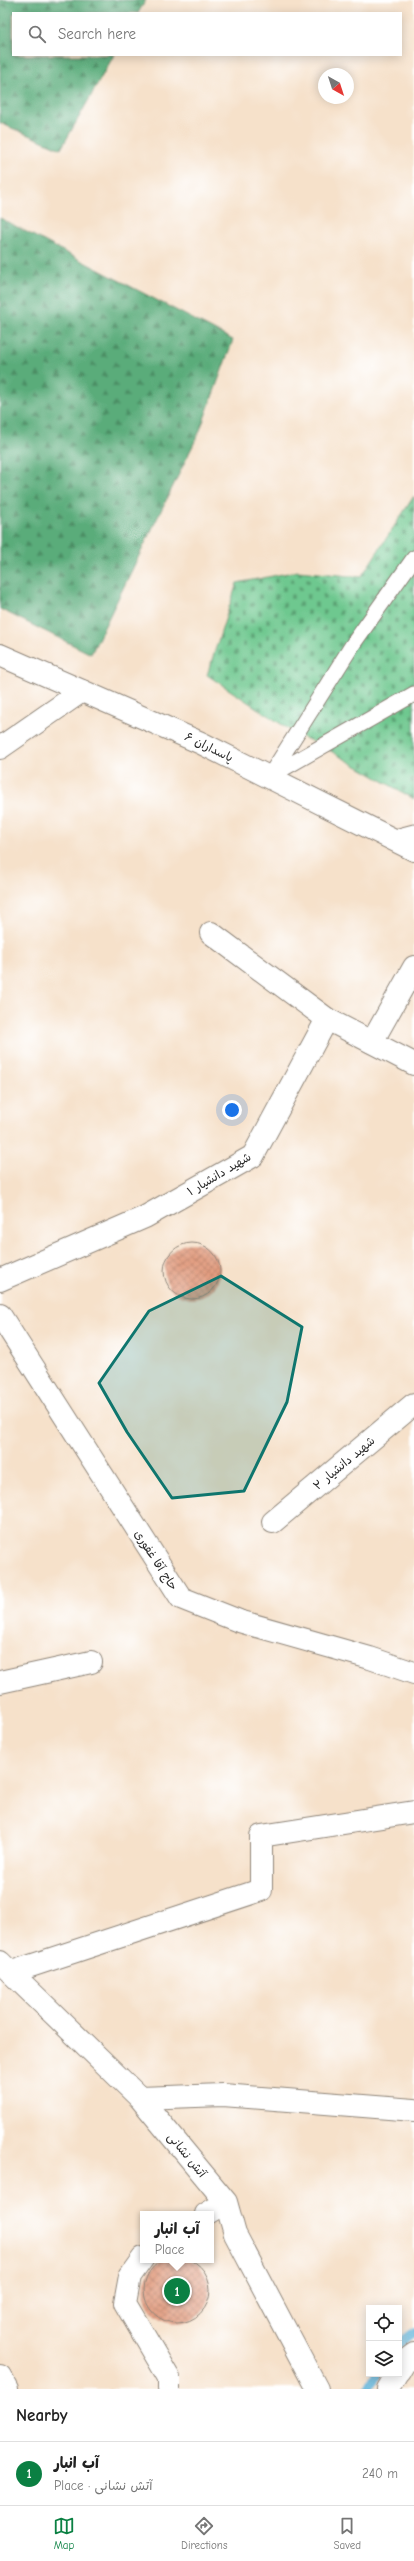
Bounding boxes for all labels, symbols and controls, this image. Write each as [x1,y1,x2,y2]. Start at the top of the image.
search box [12,12,402,56]
icon: search [26,23,48,45]
text: Search here [58,25,136,43]
north arrow [318,68,354,104]
street label: پاسداران ۶ [182,729,236,766]
your location [222,1100,242,1120]
street label: شهید دانشیار ۱ [185,1149,253,1199]
street label: شهید دانشیار ۲ [311,1433,377,1493]
street label: حاج آقا غفوری [130,1527,181,1594]
street label: آتش نشانی [164,2130,210,2182]
popup [140,2211,214,2263]
text: آب انبار [155,2220,199,2238]
text: Place [155,2242,184,2257]
pin: 1 [164,2276,190,2306]
map controls [366,2305,402,2377]
button: locate [366,2305,402,2341]
button: layers [366,2341,402,2377]
text: Nearby [16,2406,67,2425]
text: آب انبار [54,2454,99,2472]
text: 1 [26,2466,32,2481]
text: 240 m [362,2466,398,2481]
text: Place · آتش نشانی [54,2478,152,2493]
tab: Map [53,2515,75,2552]
tab: Directions [181,2515,228,2552]
tab: Saved [334,2515,361,2552]

